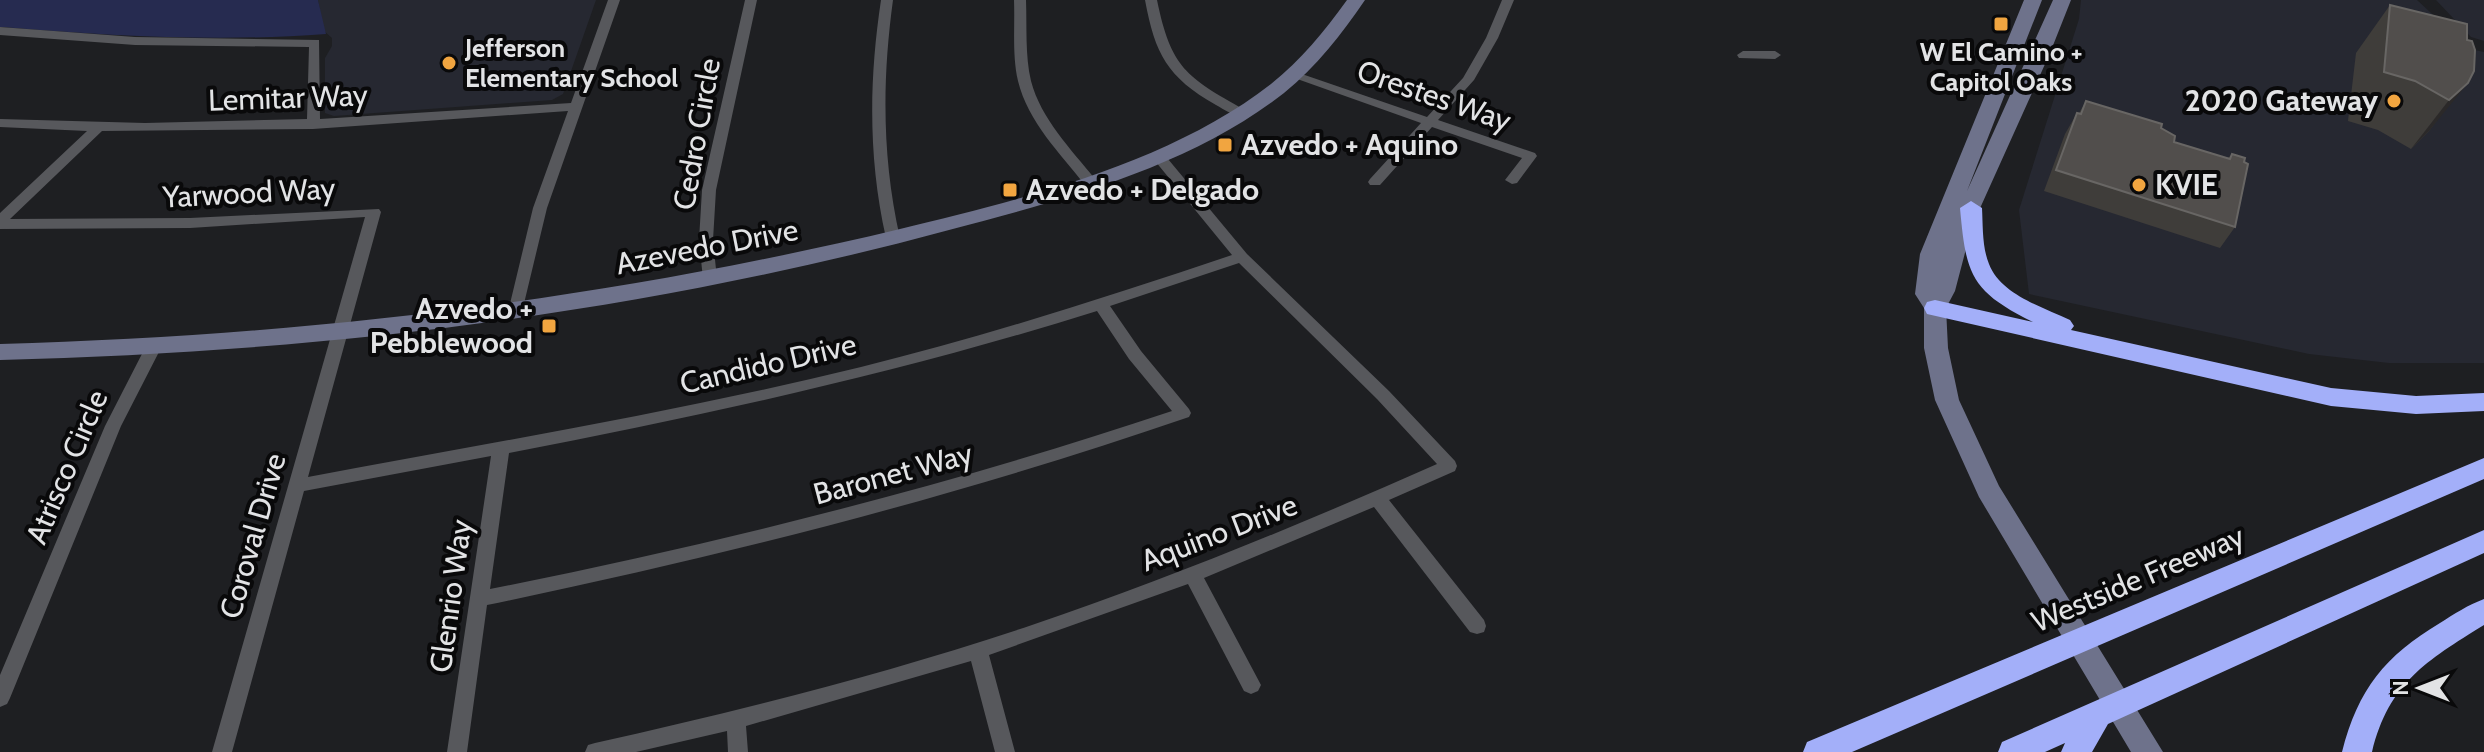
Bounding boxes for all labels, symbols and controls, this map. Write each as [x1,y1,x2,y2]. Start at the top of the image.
marker: W El Camino + Capitol Oaks [1992,15,2010,33]
place label: Jefferson Elementary School [464,32,678,94]
place label: W El Camino + Capitol Oaks [1920,36,2082,98]
street label: Orestes Way [1352,52,1516,139]
marker: Jefferson Elementary School [440,54,458,72]
street label: Cedro Circle [665,55,728,213]
street label: Lemitar Way [208,76,368,119]
place label: 2020 Gateway [2185,82,2379,119]
marker: 2020 Gateway [2385,92,2403,110]
place label: Azvedo + Aquino [1241,126,1458,163]
marker: Azvedo + Aquino [1216,136,1234,154]
place label: KVIE [2155,166,2218,203]
street label: Yarwood Way [161,169,336,216]
place label: Azvedo + Delgado [1026,171,1259,208]
marker: KVIE [2130,176,2148,194]
marker: Azvedo + Delgado [1001,181,1019,199]
street label: Azevedo Drive [613,211,801,282]
place label: Azvedo + Pebblewood [370,290,533,361]
marker: Azvedo + Pebblewood [540,317,558,335]
street label: Candido Drive [676,325,860,402]
street label: Atrisco Circle [18,384,116,549]
street label: Baronet Way [809,435,976,512]
street label: Coroval Drive [211,449,294,623]
street label: Aquino Drive [1136,486,1302,579]
street label: Glenrio Way [421,517,480,675]
street label: Westside Freeway [2026,517,2250,640]
north arrow [2380,648,2460,728]
text: N [2387,680,2414,696]

